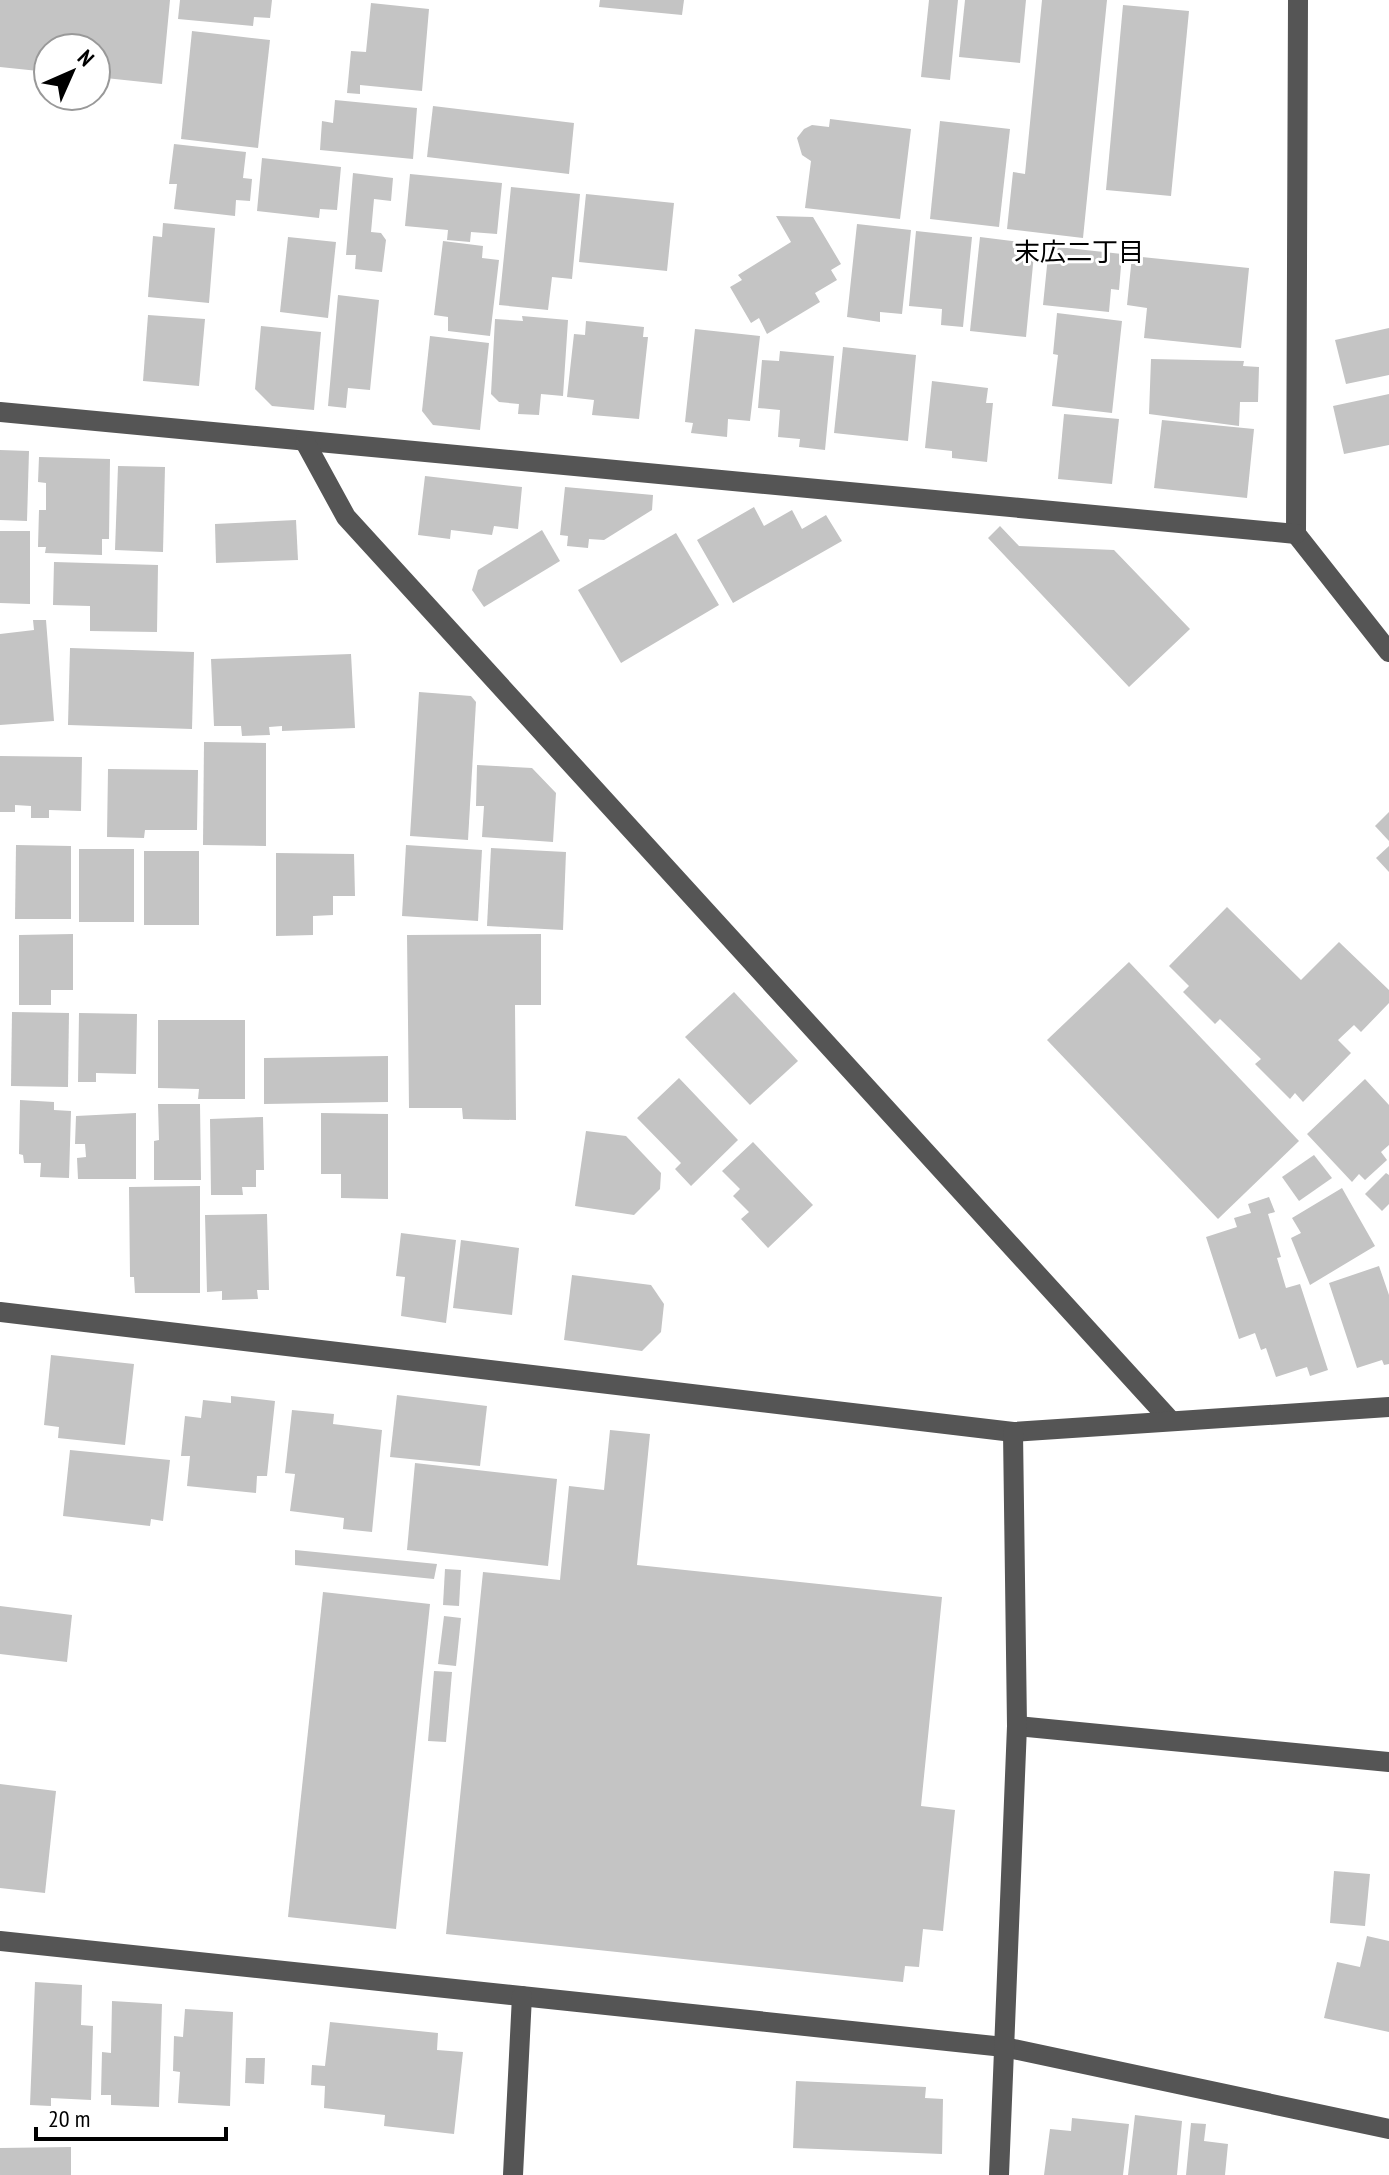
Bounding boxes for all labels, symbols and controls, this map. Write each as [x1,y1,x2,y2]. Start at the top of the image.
north arrow [32,32,112,112]
text: N [72,44,100,72]
district label: 末広二丁目 [1014,235,1144,268]
scale bar [36,2091,226,2141]
text: 20 m [48,2103,90,2134]

